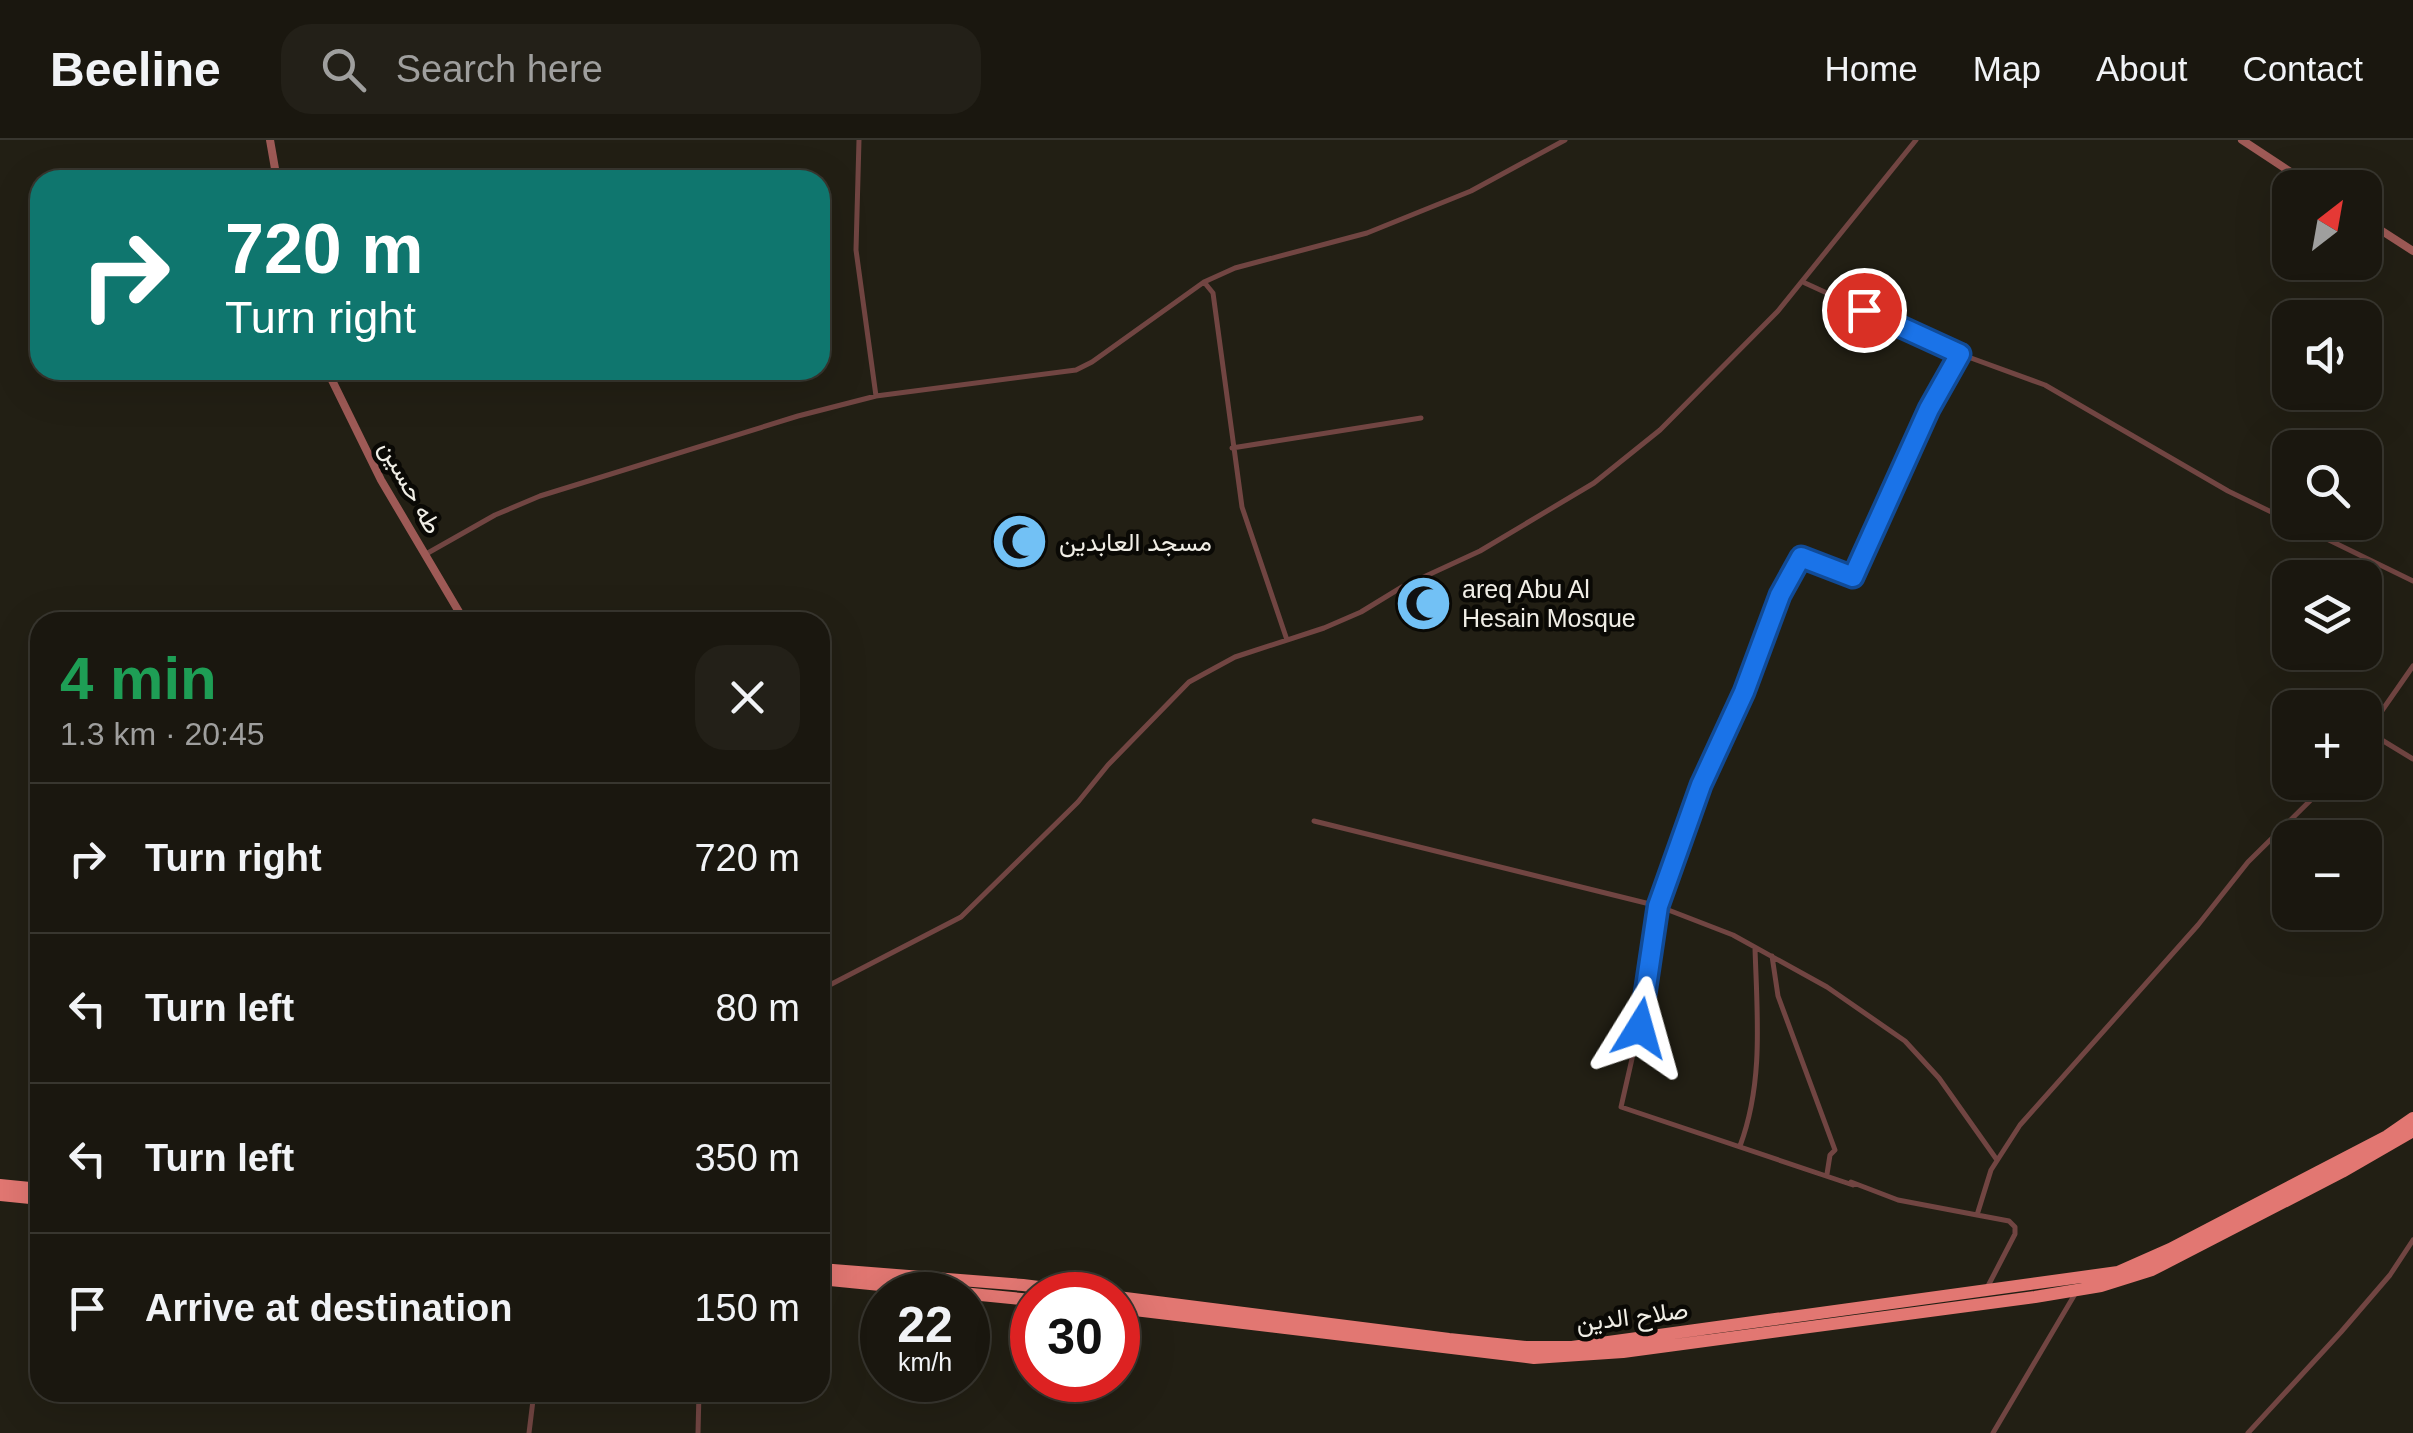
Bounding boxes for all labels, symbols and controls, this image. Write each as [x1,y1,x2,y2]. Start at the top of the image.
search box [281,24,981,114]
icon: search [316,42,371,97]
text: Beeline [50,43,221,96]
text: Search here [396,48,603,90]
text: Home [1824,49,1918,88]
text: Map [1973,49,2041,88]
text: About [2096,49,2187,88]
text: Contact [2242,49,2363,88]
north arrow [2272,170,2382,280]
map controls [2272,170,2382,930]
icon: right [60,210,190,340]
text: 720 m [225,210,423,288]
pin [1822,268,1907,353]
icon: arrive [1837,283,1892,338]
text: Turn right [225,292,416,343]
button: sound [2272,300,2382,410]
button: search [2272,430,2382,540]
street label: طه حسين [372,436,448,539]
mosque icon: مسجد العابدين [990,512,1050,572]
place label: مسجد العابدين [1059,528,1212,558]
button: layers [2272,560,2382,670]
mosque icon: areq Abu Al Hesain Mosque [1393,573,1453,633]
place label: areq Abu Al Hesain Mosque [1462,575,1636,632]
text: 4 min [60,645,217,712]
button: close [695,645,800,750]
button: + [2272,690,2382,800]
text: 1.3 km · 20:45 [60,716,265,752]
button: − [2272,820,2382,930]
icon: right [60,831,115,886]
text: Turn right [145,837,322,879]
text: 720 m [694,837,800,879]
position arrow [1588,976,1692,1080]
icon: left [60,981,115,1036]
text: Turn left [145,987,294,1029]
text: 80 m [716,987,800,1029]
icon: left [60,1131,115,1186]
text: Turn left [145,1137,294,1179]
text: 350 m [694,1137,800,1179]
speed limit sign: 30 [1010,1272,1140,1402]
icon: arrive [60,1281,115,1336]
text: Arrive at destination [145,1287,512,1329]
text: 150 m [694,1287,800,1329]
street label: صلاح الدين [1574,1295,1690,1340]
text: 22 [897,1297,953,1353]
text: km/h [898,1348,952,1376]

